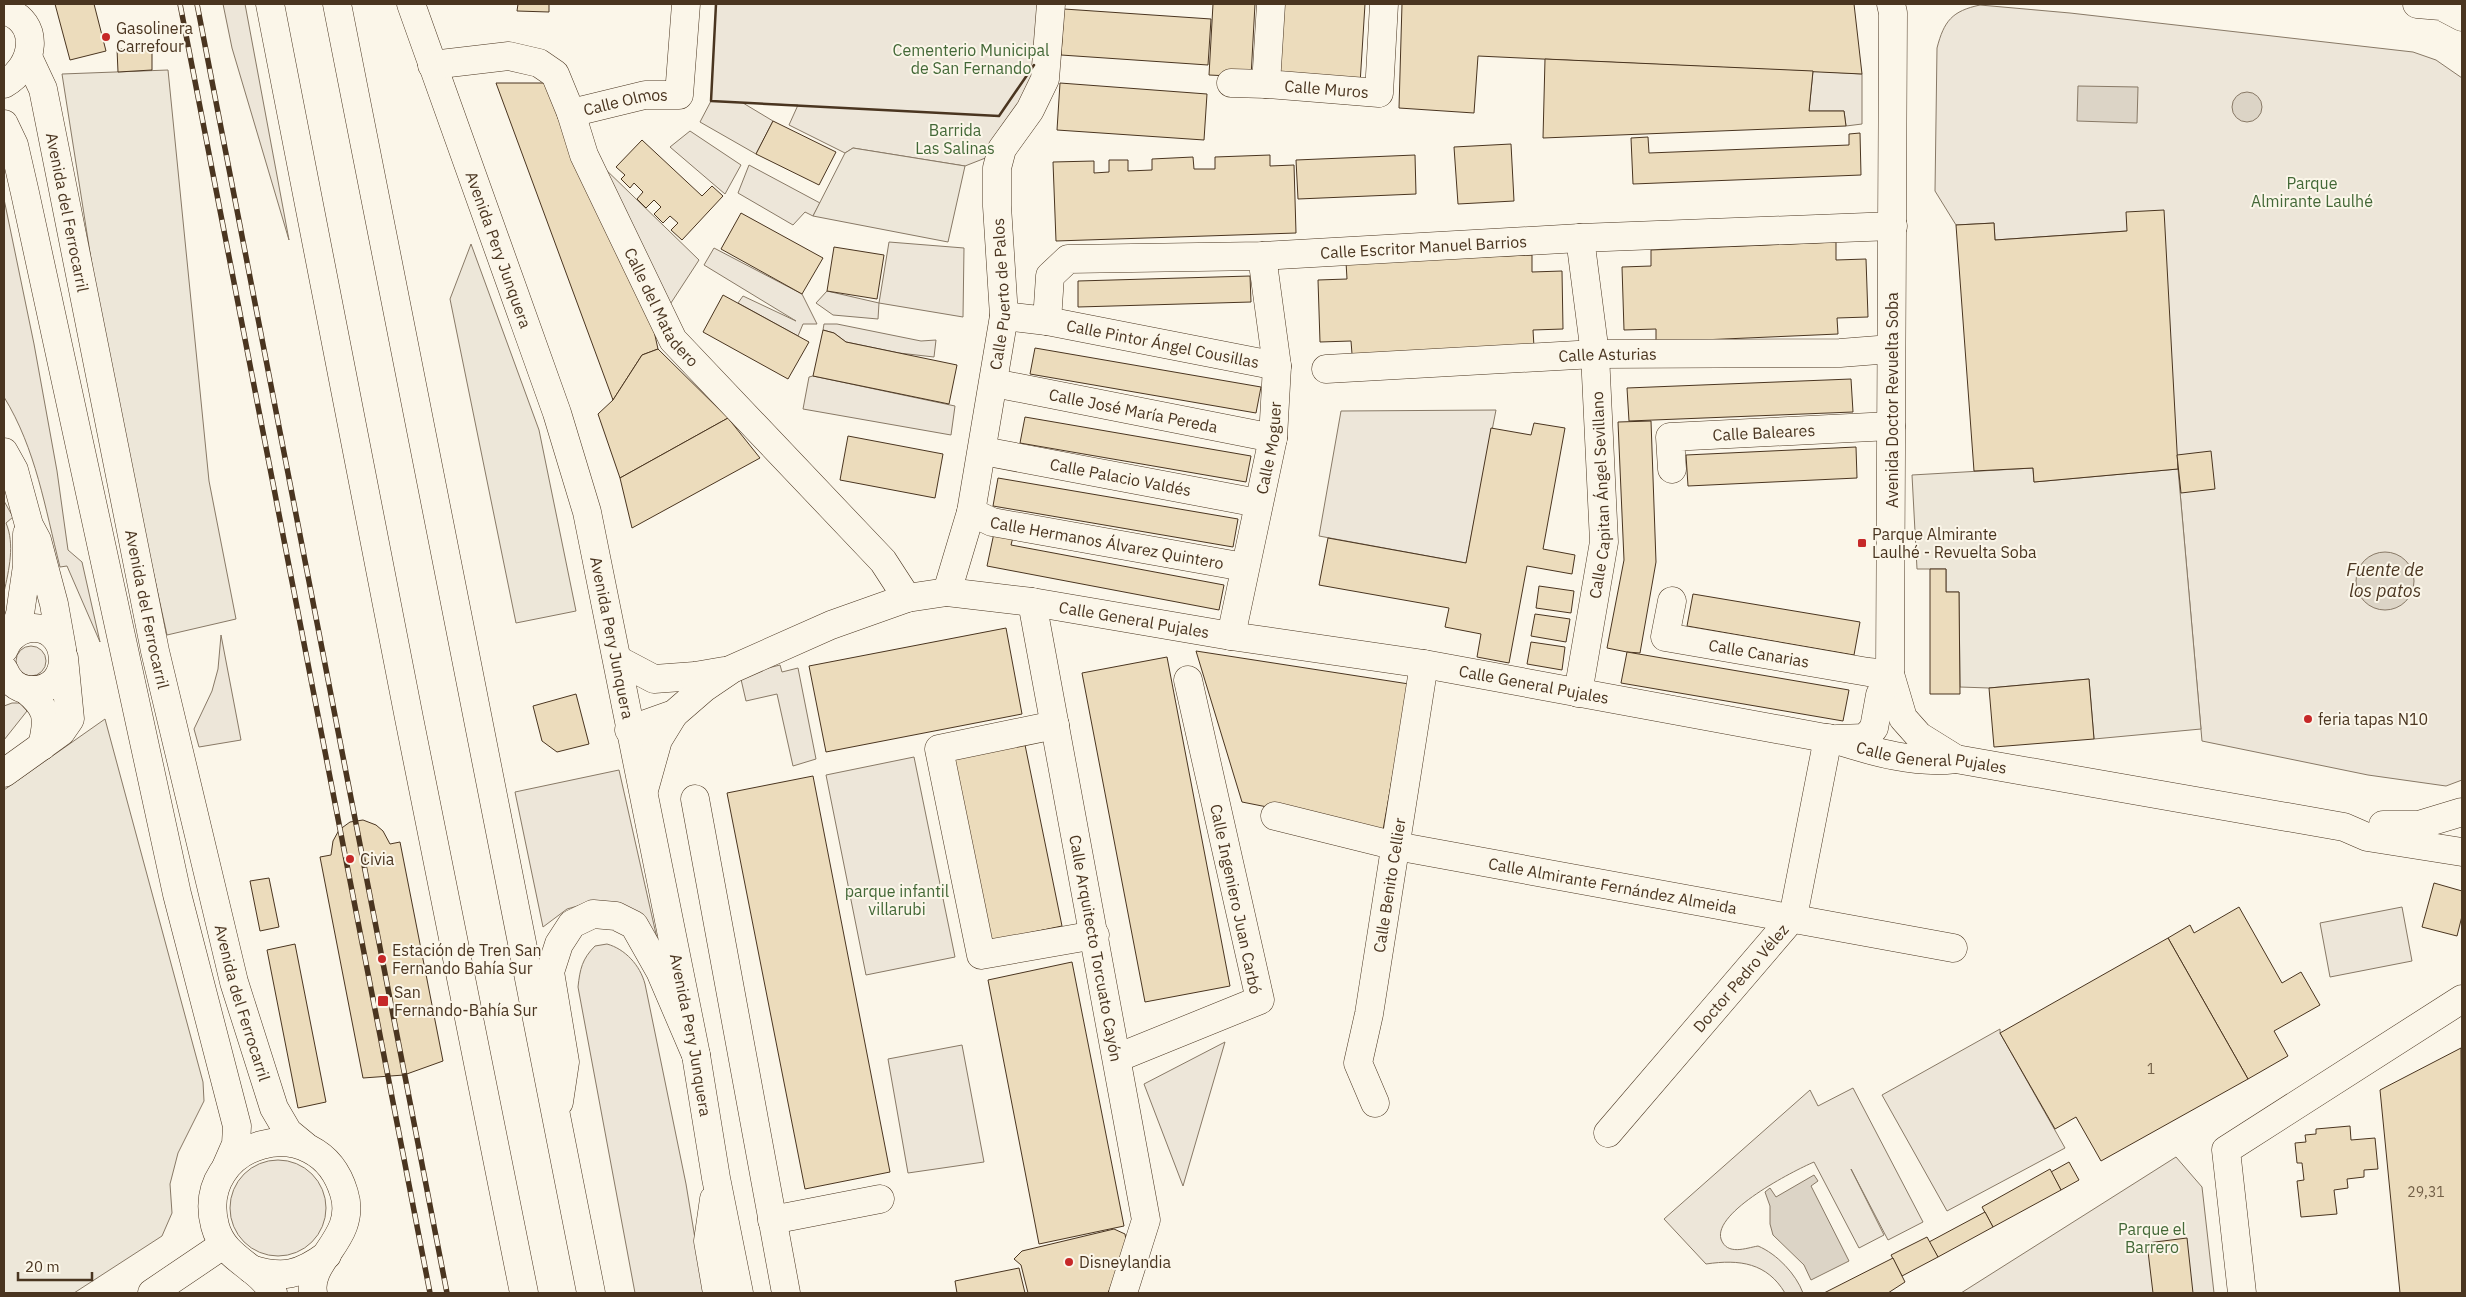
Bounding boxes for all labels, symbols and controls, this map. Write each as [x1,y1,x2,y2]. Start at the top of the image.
place label: Gasolinera Carrefour [116,18,193,56]
marker: Gasolinera Carrefour [100,31,112,43]
park label: Cementerio Municipal de San Fernando [893,40,1049,78]
street label: Calle Muros [1284,76,1369,102]
street label: Calle Olmos [581,84,668,120]
park label: Barrida Las Salinas [915,120,995,158]
street label: Avenida del Ferrocarril [42,131,93,294]
street label: Avenida Pery Junquera [462,169,536,331]
park label: Parque Almirante Laulhé [2251,173,2373,211]
street label: Calle Puerto de Palos [985,218,1015,371]
street label: Calle Escritor Manuel Barrios [1320,231,1528,263]
street label: Calle del Matadero [620,244,703,371]
street label: Avenida Doctor Revuelta Soba [1882,292,1902,508]
street label: Calle Pintor Ángel Cousillas [1065,315,1261,372]
street label: Calle Asturias [1558,344,1657,366]
street label: Calle José María Pereda [1047,384,1220,437]
street label: Calle Capitan Ángel Sevillano [1584,391,1614,600]
street label: Calle Moguer [1251,401,1285,496]
street label: Calle Baleares [1712,420,1816,445]
street label: Calle Palacio Valdés [1048,454,1193,500]
street label: Calle Hermanos Álvarez Quintero [989,512,1225,573]
place label: Parque Almirante Laulhé - Revuelta Soba [1872,524,2037,562]
street label: Avenida del Ferrocarril [121,528,174,691]
marker: Parque Almirante Laulhé - Revuelta Soba [1856,537,1868,549]
street label: Avenida Pery Junquera [586,555,638,721]
water label: Fuente de los patos [2346,558,2424,602]
street label: Calle General Pujales [1057,597,1211,642]
street label: Calle Canarias [1707,635,1811,672]
street label: Calle General Pujales [1457,661,1611,708]
place label: feria tapas N10 [2318,709,2428,729]
marker: feria tapas N10 [2302,713,2314,725]
street label: Calle General Pujales [1854,737,2008,778]
street label: Calle Ingeniero Juan Carbó [1206,802,1266,996]
street label: Calle Benito Cellier [1369,816,1410,954]
street label: Calle Arquitecto Torcuato Cayón [1065,833,1127,1063]
place label: Civia [360,849,395,869]
marker: Civia [344,853,356,865]
street label: Calle Almirante Fernández Almeida [1487,853,1739,918]
park label: parque infantil villarubi [845,881,949,919]
street label: Doctor Pedro Vélez [1689,920,1793,1036]
street label: Avenida del Ferrocarril [211,923,275,1084]
place label: Estación de Tren San Fernando Bahía Sur [392,940,542,978]
street label: Avenida Pery Junquera [666,952,716,1118]
marker: Estación de Tren San Fernando Bahía Sur [376,953,388,965]
place label: San Fernando-Bahía Sur [394,982,537,1020]
marker: San Fernando-Bahía Sur [376,994,390,1008]
house number: 1 [2147,1060,2155,1078]
house number: 29,31 [2407,1183,2445,1201]
park label: Parque el Barrero [2118,1219,2186,1257]
scale bar [18,1250,91,1282]
place label: Disneylandia [1079,1252,1172,1272]
marker: Disneylandia [1063,1256,1075,1268]
text: 20 m [25,1257,60,1276]

